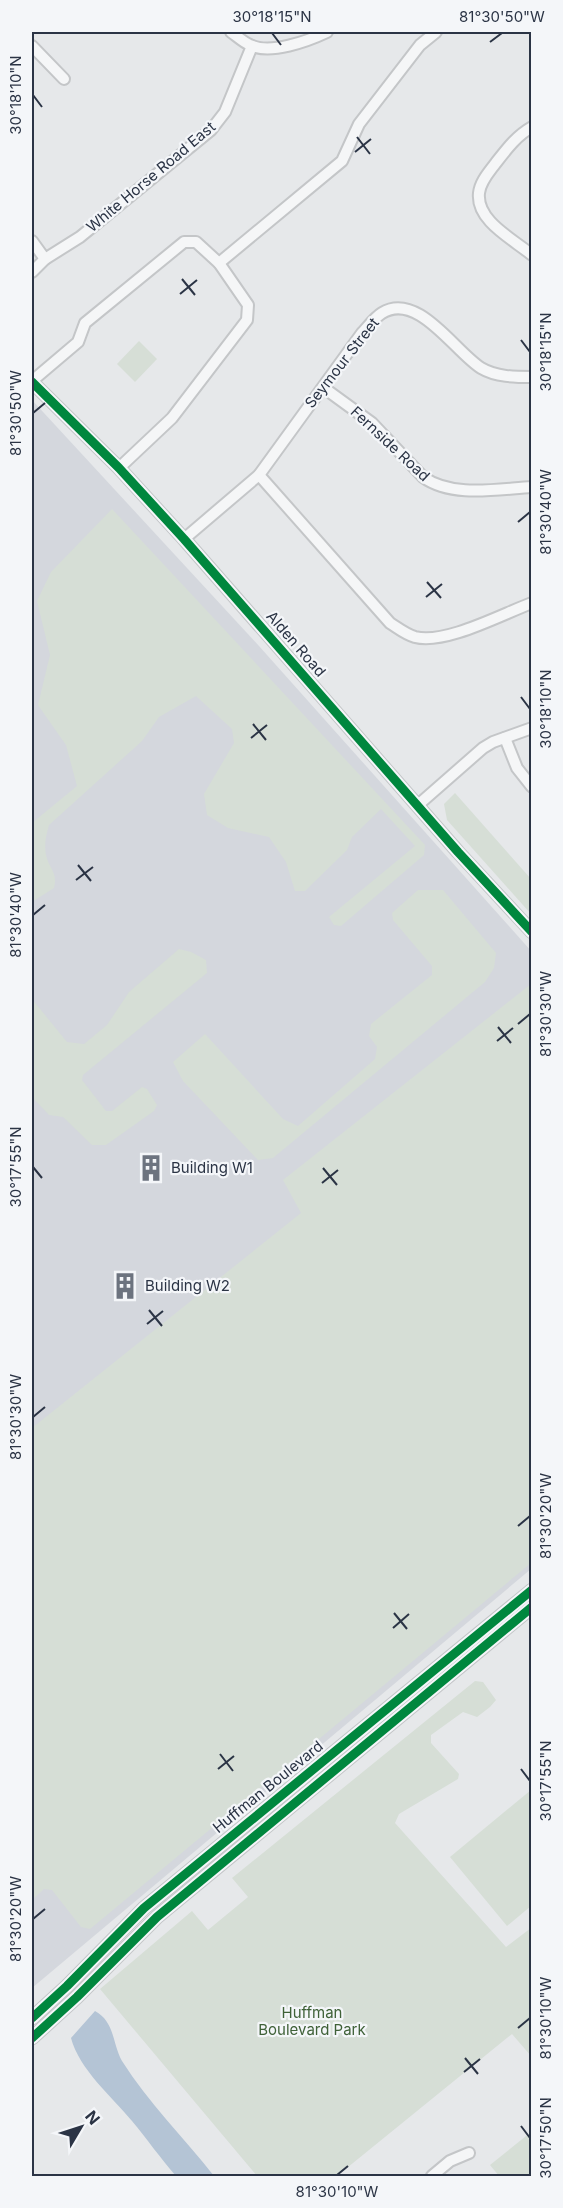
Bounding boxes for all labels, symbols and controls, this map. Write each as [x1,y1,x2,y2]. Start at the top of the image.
text: 30°18'15"N [233,7,311,26]
text: 81°30'50"W [459,7,545,26]
text: 30°18'10"N [6,55,25,135]
street label: White Horse Road East [82,117,219,236]
text: 30°18'15"N [536,313,555,391]
street label: Seymour Street [300,314,383,412]
text: 81°30'50"W [6,370,25,456]
street label: Fernside Road [347,402,434,485]
text: 81°30'40"W [536,469,555,555]
street label: Alden Road [263,607,330,681]
text: 30°18'10"N [536,669,555,749]
text: 81°30'40"W [6,872,25,958]
text: 81°30'30"W [536,971,555,1057]
text: 30°17'55"N [6,1126,25,1208]
building icon: Building W1 [136,1153,166,1183]
place label: Building W1 [171,1158,253,1177]
building icon: Building W2 [110,1271,140,1301]
place label: Building W2 [145,1276,230,1295]
text: 81°30'30"W [6,1374,25,1460]
text: 81°30'20"W [536,1473,555,1559]
street label: Huffman Boulevard [209,1736,327,1837]
text: 30°17'55"N [536,1740,555,1822]
text: 81°30'20"W [6,1876,25,1962]
text: 81°30'10"W [536,1976,555,2059]
park label: Huffman Boulevard Park [258,2003,366,2039]
north arrow [51,2097,111,2157]
text: 30°17'50"N [536,2097,555,2179]
text: N [81,2107,104,2129]
text: 81°30'10"W [296,2182,379,2201]

